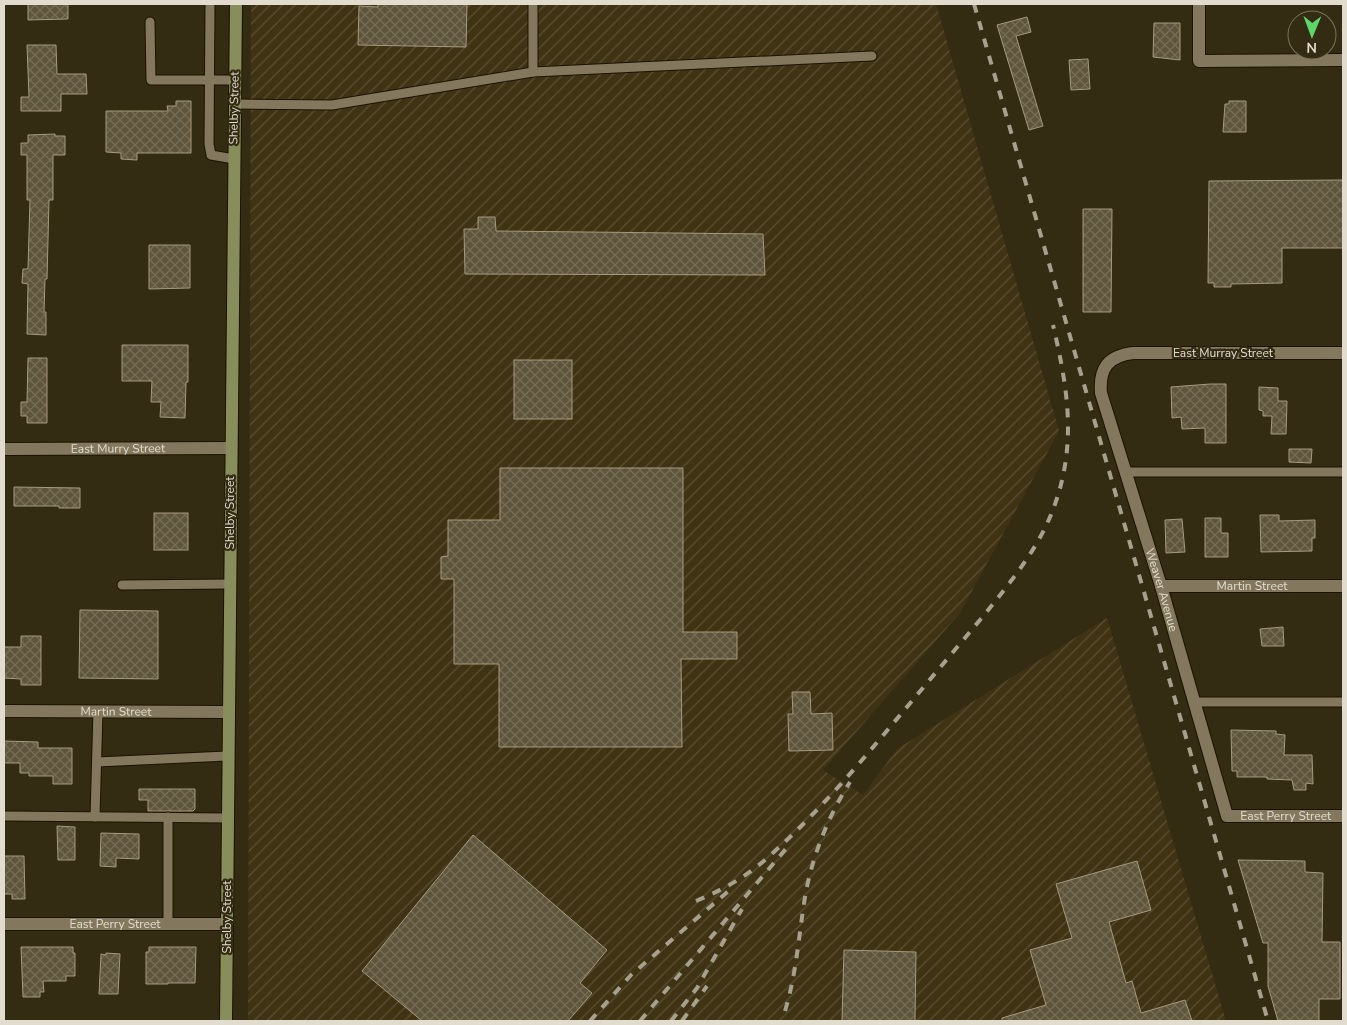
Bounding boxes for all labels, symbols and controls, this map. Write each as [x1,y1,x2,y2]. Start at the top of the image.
north arrow [1287,10,1337,60]
text: N [1306,38,1317,57]
street label: Shelby Street [225,71,243,145]
street label: East Murray Street [1173,345,1274,361]
street label: East Murry Street [71,440,166,457]
street label: Shelby Street [222,476,238,550]
street label: Weaver Avenue [1142,546,1182,633]
street label: Martin Street [1217,578,1288,594]
street label: Martin Street [80,703,152,720]
street label: East Perry Street [1240,808,1332,824]
street label: Shelby Street [219,880,235,954]
street label: East Perry Street [69,916,161,932]

